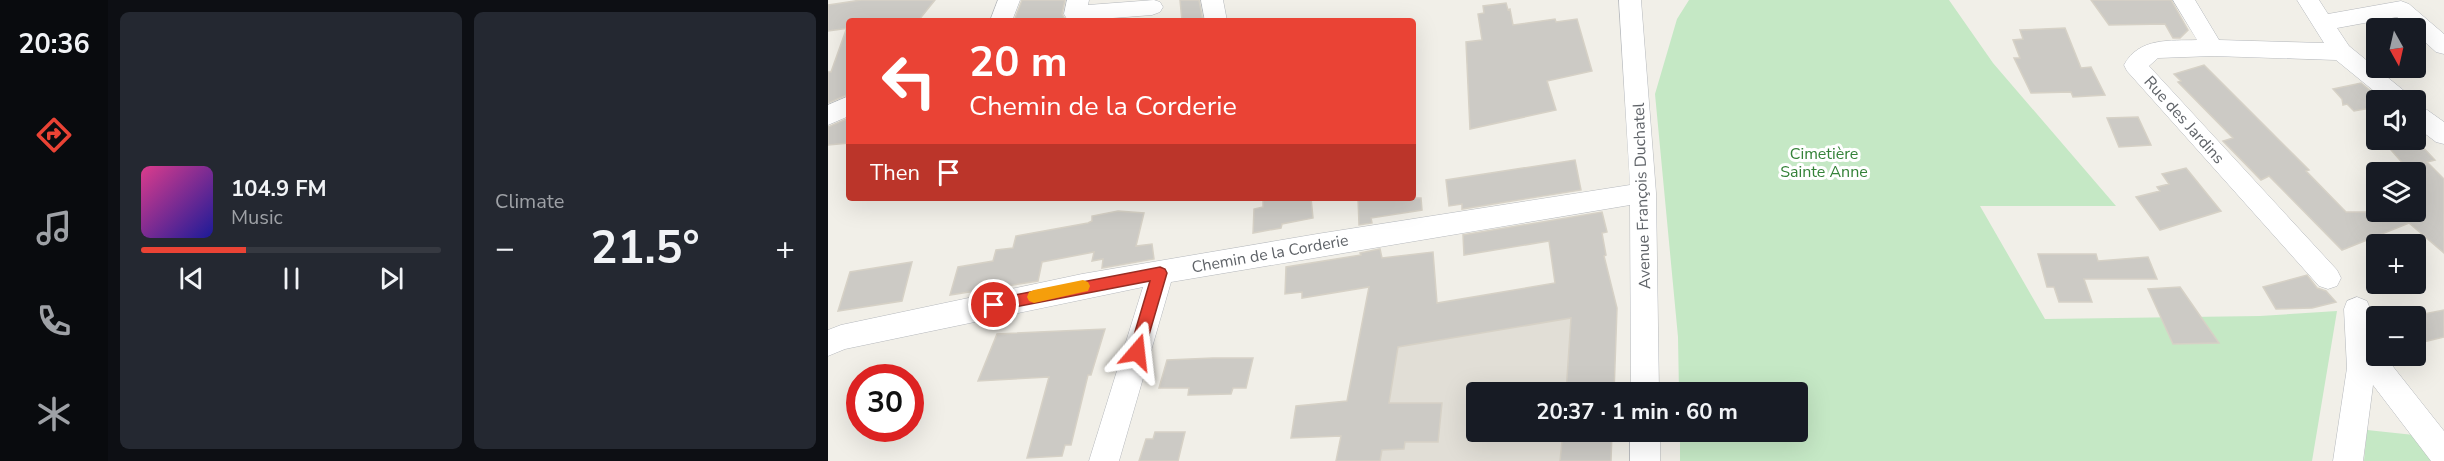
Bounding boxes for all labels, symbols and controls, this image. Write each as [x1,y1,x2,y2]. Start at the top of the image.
north arrow [2366,18,2426,78]
map controls [2366,18,2426,366]
text: 20:36 [18,26,90,63]
text: 20 m [969,34,1068,91]
icon: left [870,42,948,120]
street label: Rue des Jardins [2139,71,2229,169]
text: Chemin de la Corderie [969,88,1237,125]
button: sound [2366,90,2426,150]
street label: Avenue François Duchatel [1628,102,1656,290]
icon: directions [33,114,75,156]
park label: Cimetière Sainte Anne [1780,143,1868,183]
icon: arrive [932,156,965,189]
text: Then [870,158,920,188]
button: layers [2366,162,2426,222]
text: 104.9 FM [231,174,327,204]
text: Climate [495,188,564,215]
text: Music [231,204,283,231]
icon: music [33,207,75,249]
text: 21.5° [590,218,700,279]
text: − [495,226,515,271]
text: + [775,226,795,271]
street label: Chemin de la Corderie [1190,229,1350,279]
button: + [2366,234,2426,294]
icon: previous [175,262,208,295]
icon: pause [275,262,308,295]
icon: next [375,262,408,295]
pin [968,279,1019,330]
icon: arrive [977,288,1010,321]
icon: phone [33,300,75,342]
button: − [2366,306,2426,366]
position arrow [1105,320,1169,384]
speed limit sign: 30 [846,364,924,442]
icon: climate [33,393,75,435]
text: 20:37 · 1 min · 60 m [1536,397,1738,427]

